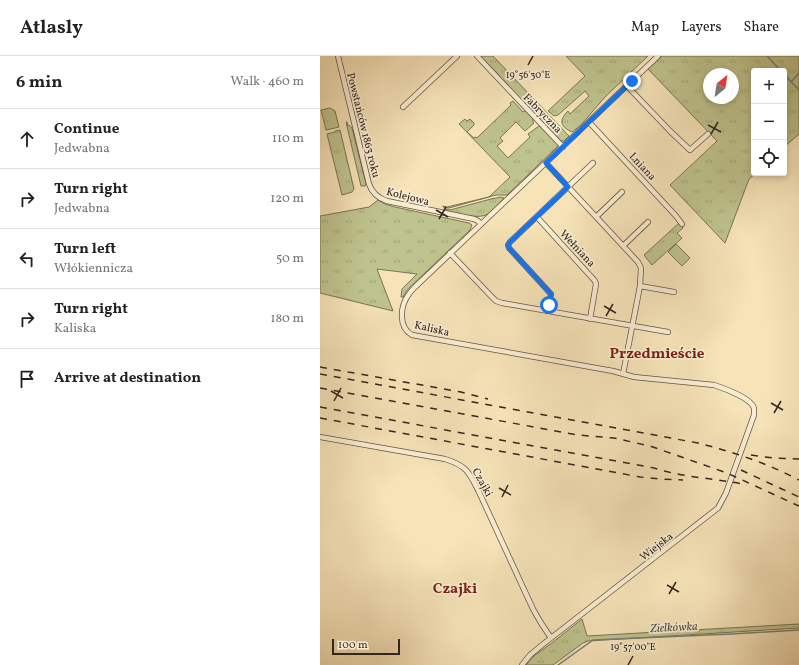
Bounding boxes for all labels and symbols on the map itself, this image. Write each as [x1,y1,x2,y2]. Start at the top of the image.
text: 19°56'30"E [506,68,550,82]
north arrow [703,68,739,104]
street label: Powstańców 1863 roku [342,71,383,179]
route end [623,72,641,90]
street label: Fabryczna [519,91,565,138]
street label: Lniana [625,150,659,185]
street label: Kolejowa [384,185,431,210]
street label: Wełniana [556,227,598,271]
route start [540,296,558,314]
street label: Kaliska [413,318,451,341]
district label: Przedmieście [609,344,705,365]
street label: Czajki [468,466,496,500]
street label: Wiejska [637,529,677,565]
district label: Czajki [433,579,477,600]
water label: Zielkówka [649,619,699,637]
scale bar [332,637,400,656]
text: 19°57'00"E [610,640,656,654]

